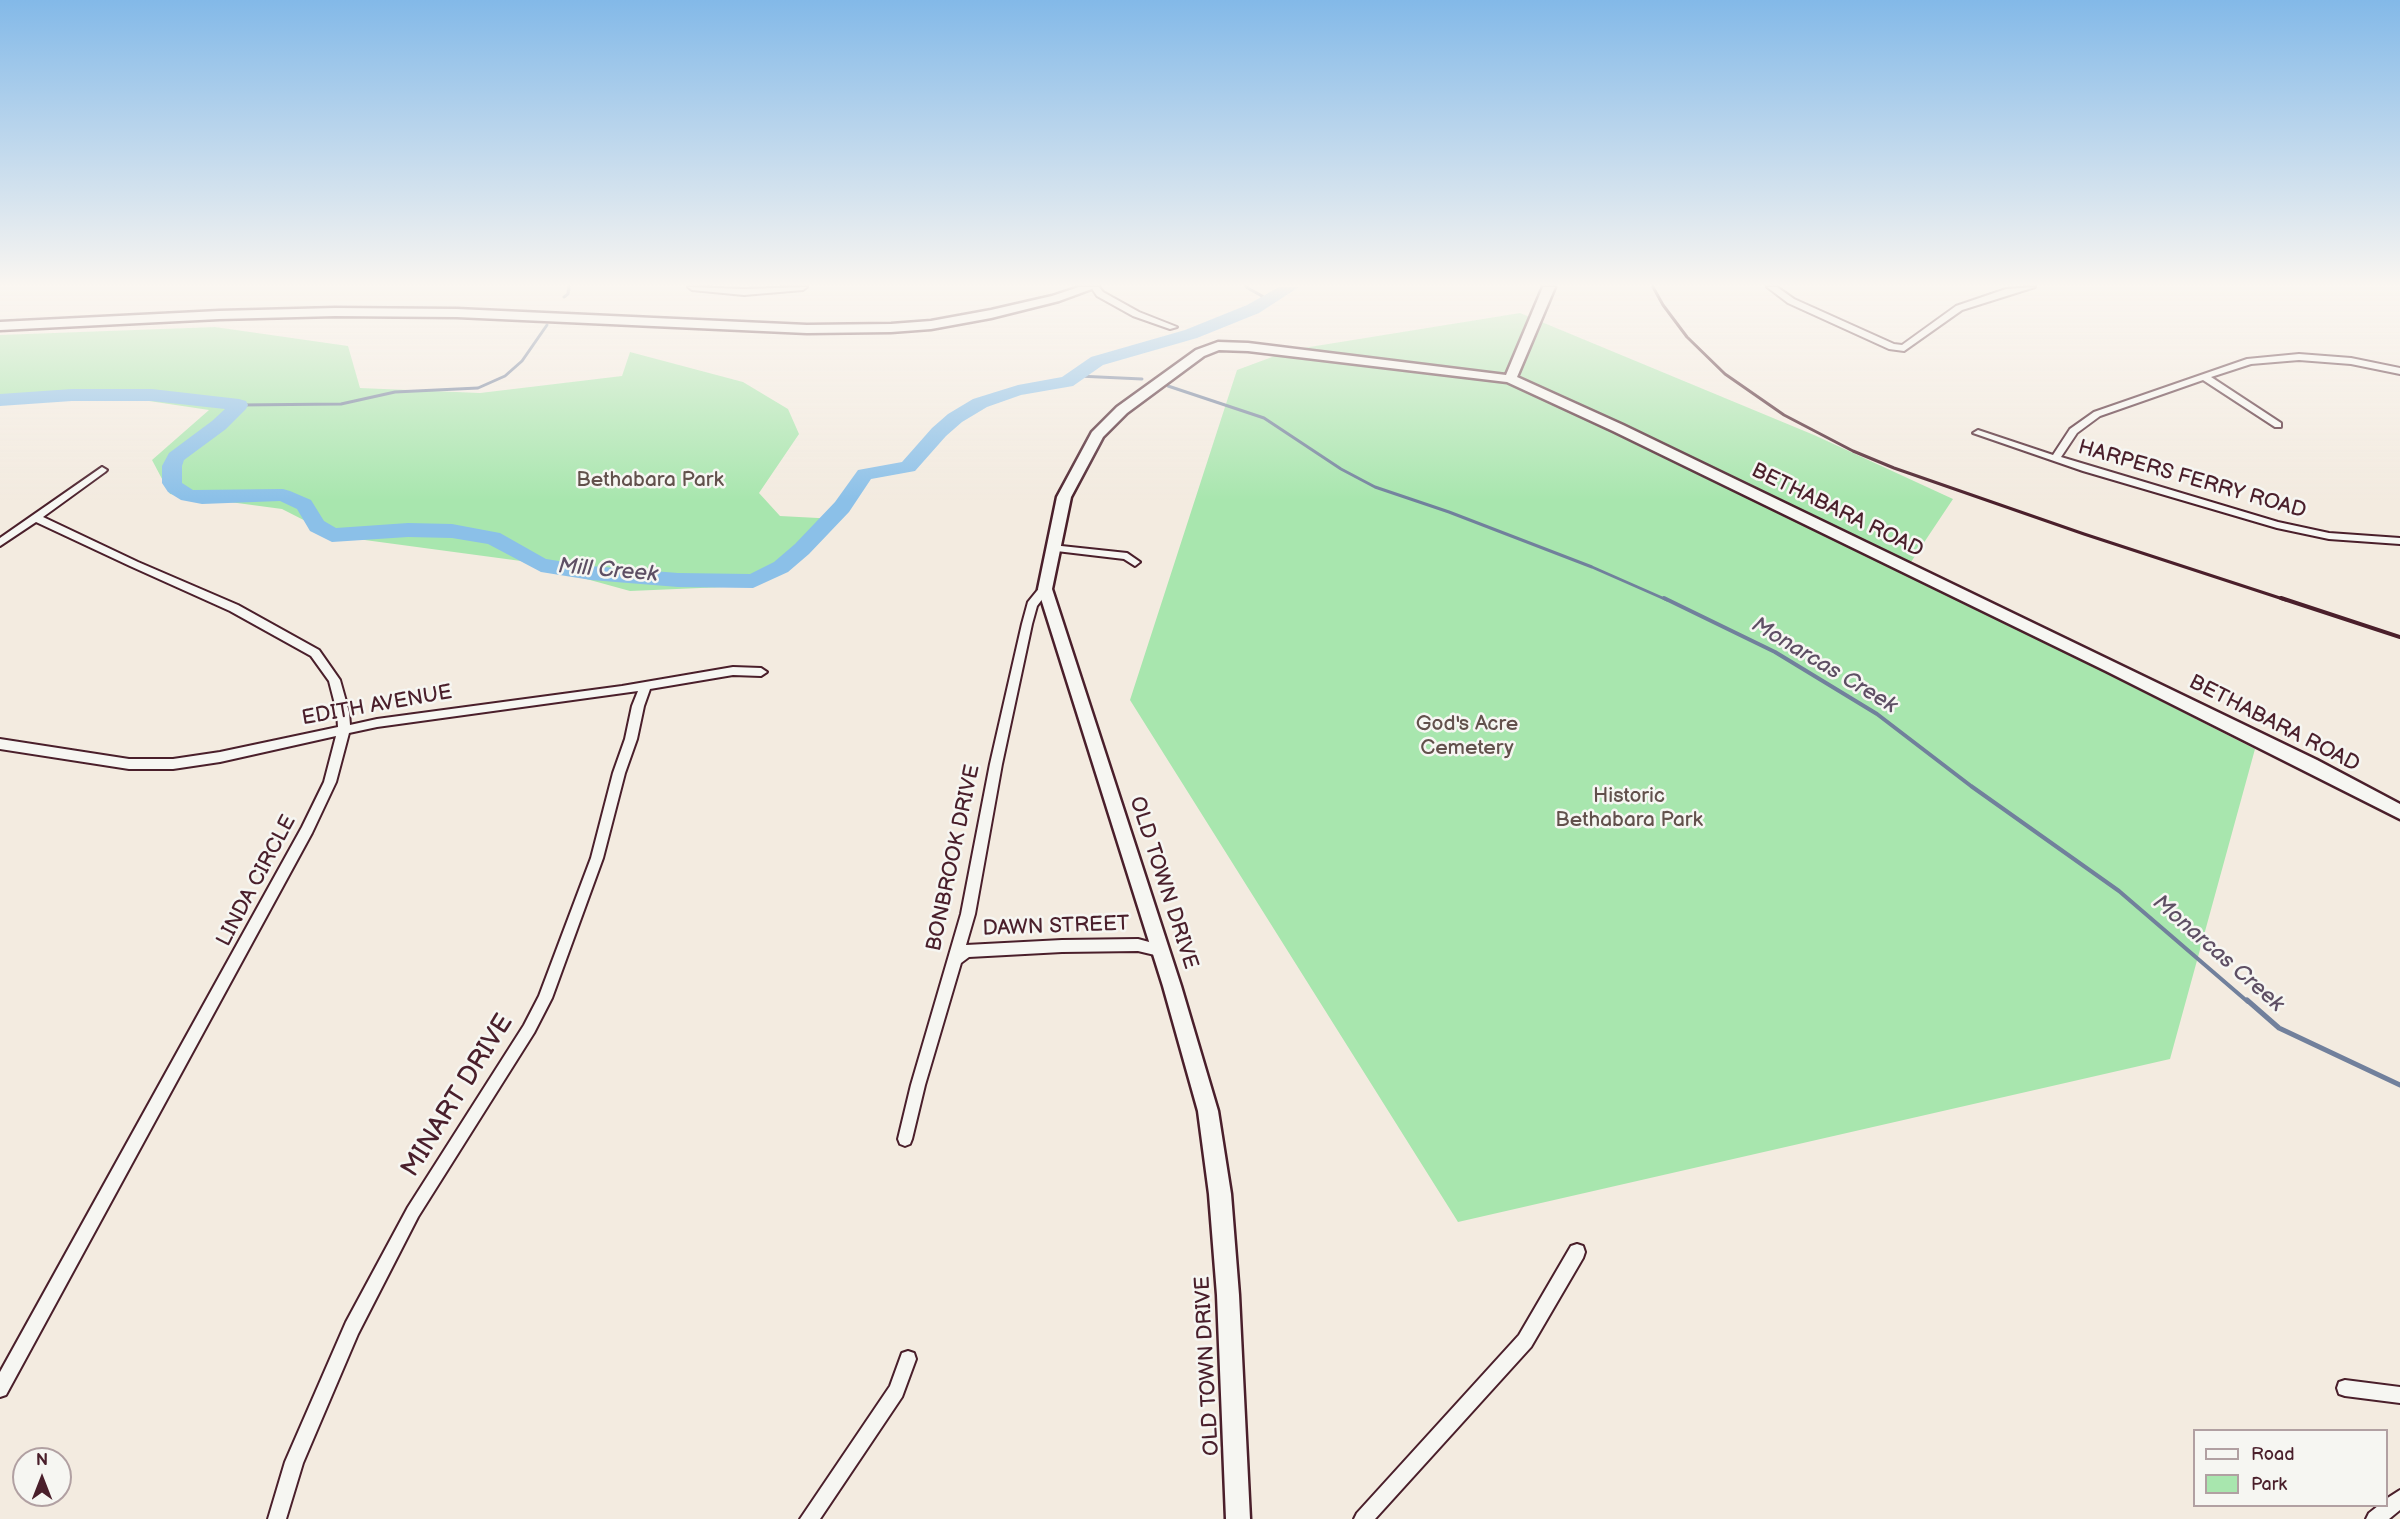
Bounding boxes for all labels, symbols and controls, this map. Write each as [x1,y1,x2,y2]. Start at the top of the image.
street label: HARPERS FERRY ROAD [2075,435,2309,525]
street label: BETHABARA ROAD [1747,458,1927,564]
park label: Bethabara Park [576,468,724,494]
water label: Mill Creek [557,554,659,588]
water label: Monarcas Creek [1746,612,1902,720]
street label: BETHABARA ROAD [2184,670,2364,778]
street label: EDITH AVENUE [300,680,454,732]
park label: God's Acre Cemetery [1416,712,1518,762]
street label: BONBROOK DRIVE [922,762,986,954]
park label: Historic Bethabara Park [1555,784,1703,834]
street label: OLD TOWN DRIVE [1123,794,1203,972]
street label: LINDA CIRCLE [212,811,302,951]
water label: Monarcas Creek [2147,890,2289,1018]
street label: DAWN STREET [982,912,1130,942]
street label: MINART DRIVE [396,1009,520,1183]
street label: OLD TOWN DRIVE [1191,1276,1225,1456]
legend [2193,1429,2388,1507]
text: Road [2251,1444,2295,1465]
north arrow [12,1447,72,1507]
text: N [36,1451,48,1470]
text: Park [2251,1474,2287,1495]

